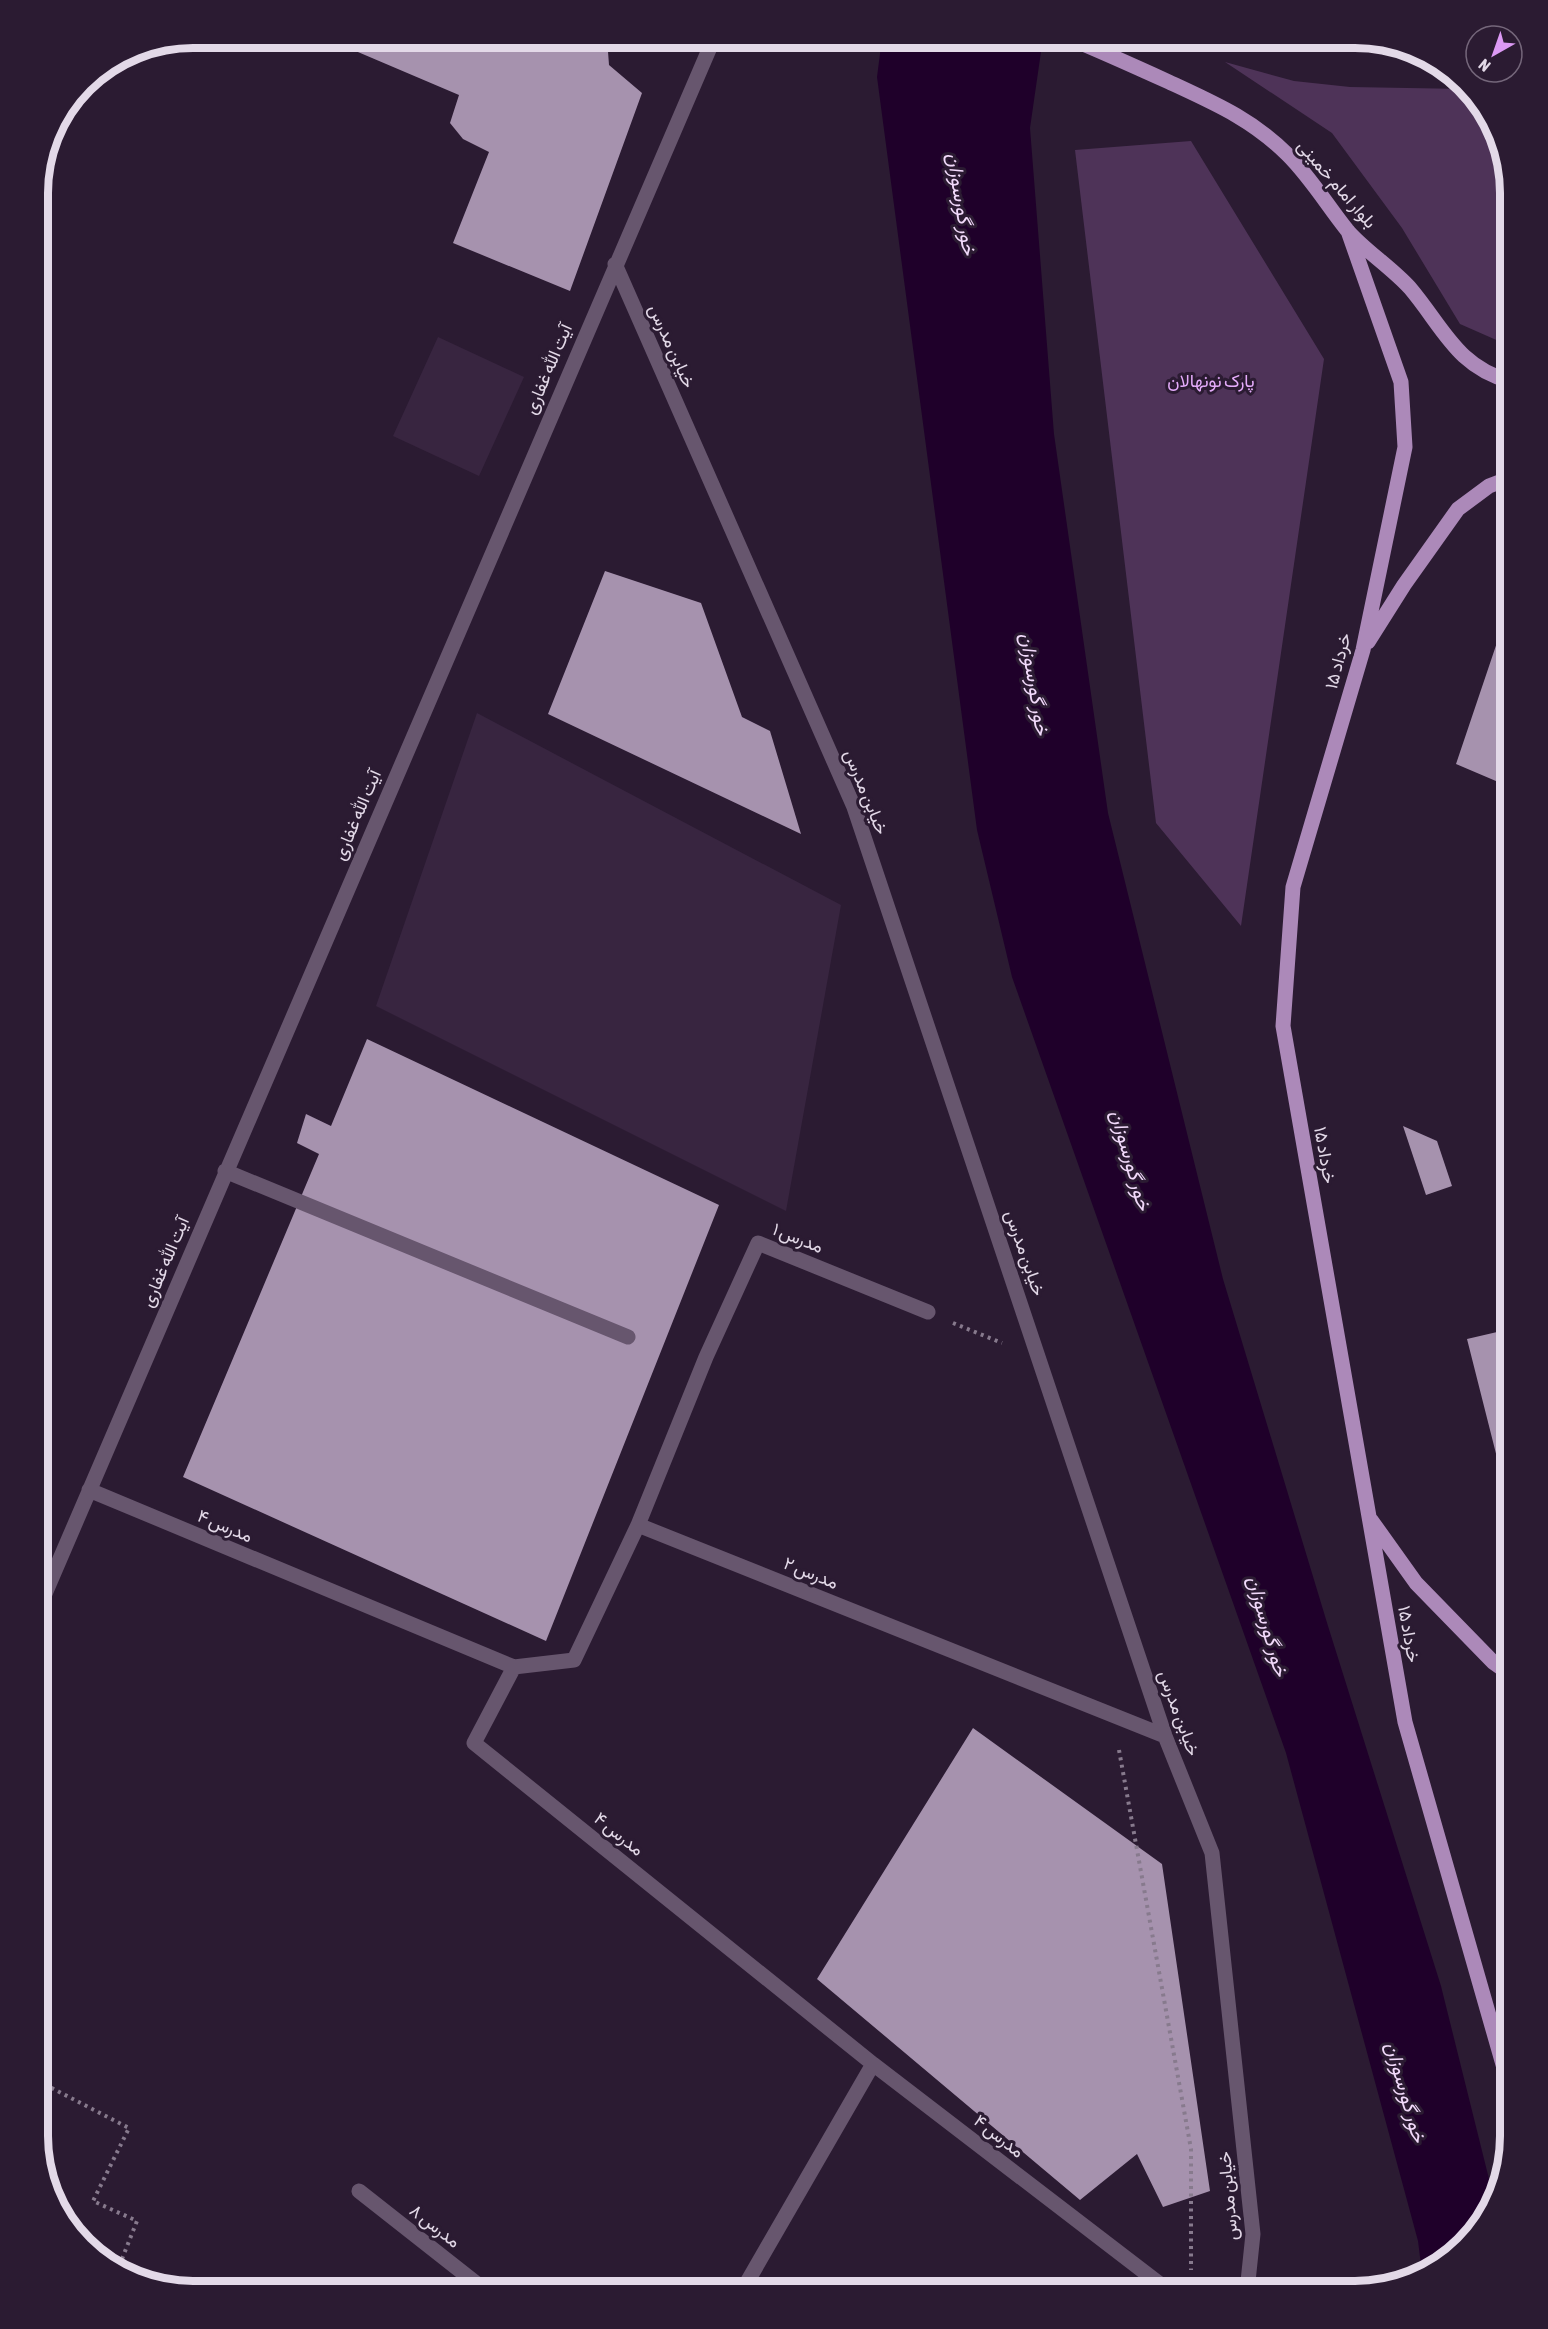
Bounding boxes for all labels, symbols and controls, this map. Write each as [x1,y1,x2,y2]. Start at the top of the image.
north arrow [1464,24,1524,84]
text: N [1475,56,1494,75]
street label: بلوار امام خمینی [1292,135,1381,233]
water label: خور گورسوزان [941,151,982,258]
street label: خیابن مدرس [644,301,700,391]
street label: آیت الله غفاری [519,319,578,417]
park label: پارک نونهالان [1167,370,1255,393]
street label: ۱۵ خرداد [1320,630,1356,692]
water label: خور گورسوزان [1014,631,1055,738]
street label: خیابن مدرس [839,747,893,837]
street label: آیت الله غفاری [328,765,387,863]
water label: خور گورسوزان [1104,1107,1157,1214]
street label: ۱۵ خرداد [1309,1125,1341,1185]
street label: خیابن مدرس [1000,1207,1050,1299]
street label: آیت الله غفاری [136,1212,195,1310]
street label: مدرس ۱ [769,1218,827,1258]
street label: مدرس ۴ [194,1505,256,1547]
street label: مدرس ۲ [780,1552,842,1594]
water label: خور گورسوزان [1241,1573,1294,1680]
street label: ۱۵ خرداد [1393,1604,1425,1664]
street label: خیابن مدرس [1153,1667,1205,1759]
street label: مدرس ۴ [590,1807,648,1861]
water label: خور گورسوزان [1379,2039,1432,2146]
street label: مدرس ۴ [969,2109,1029,2163]
street label: خیابن مدرس [1213,2151,1243,2241]
street label: مدرس ۸ [405,2199,465,2253]

